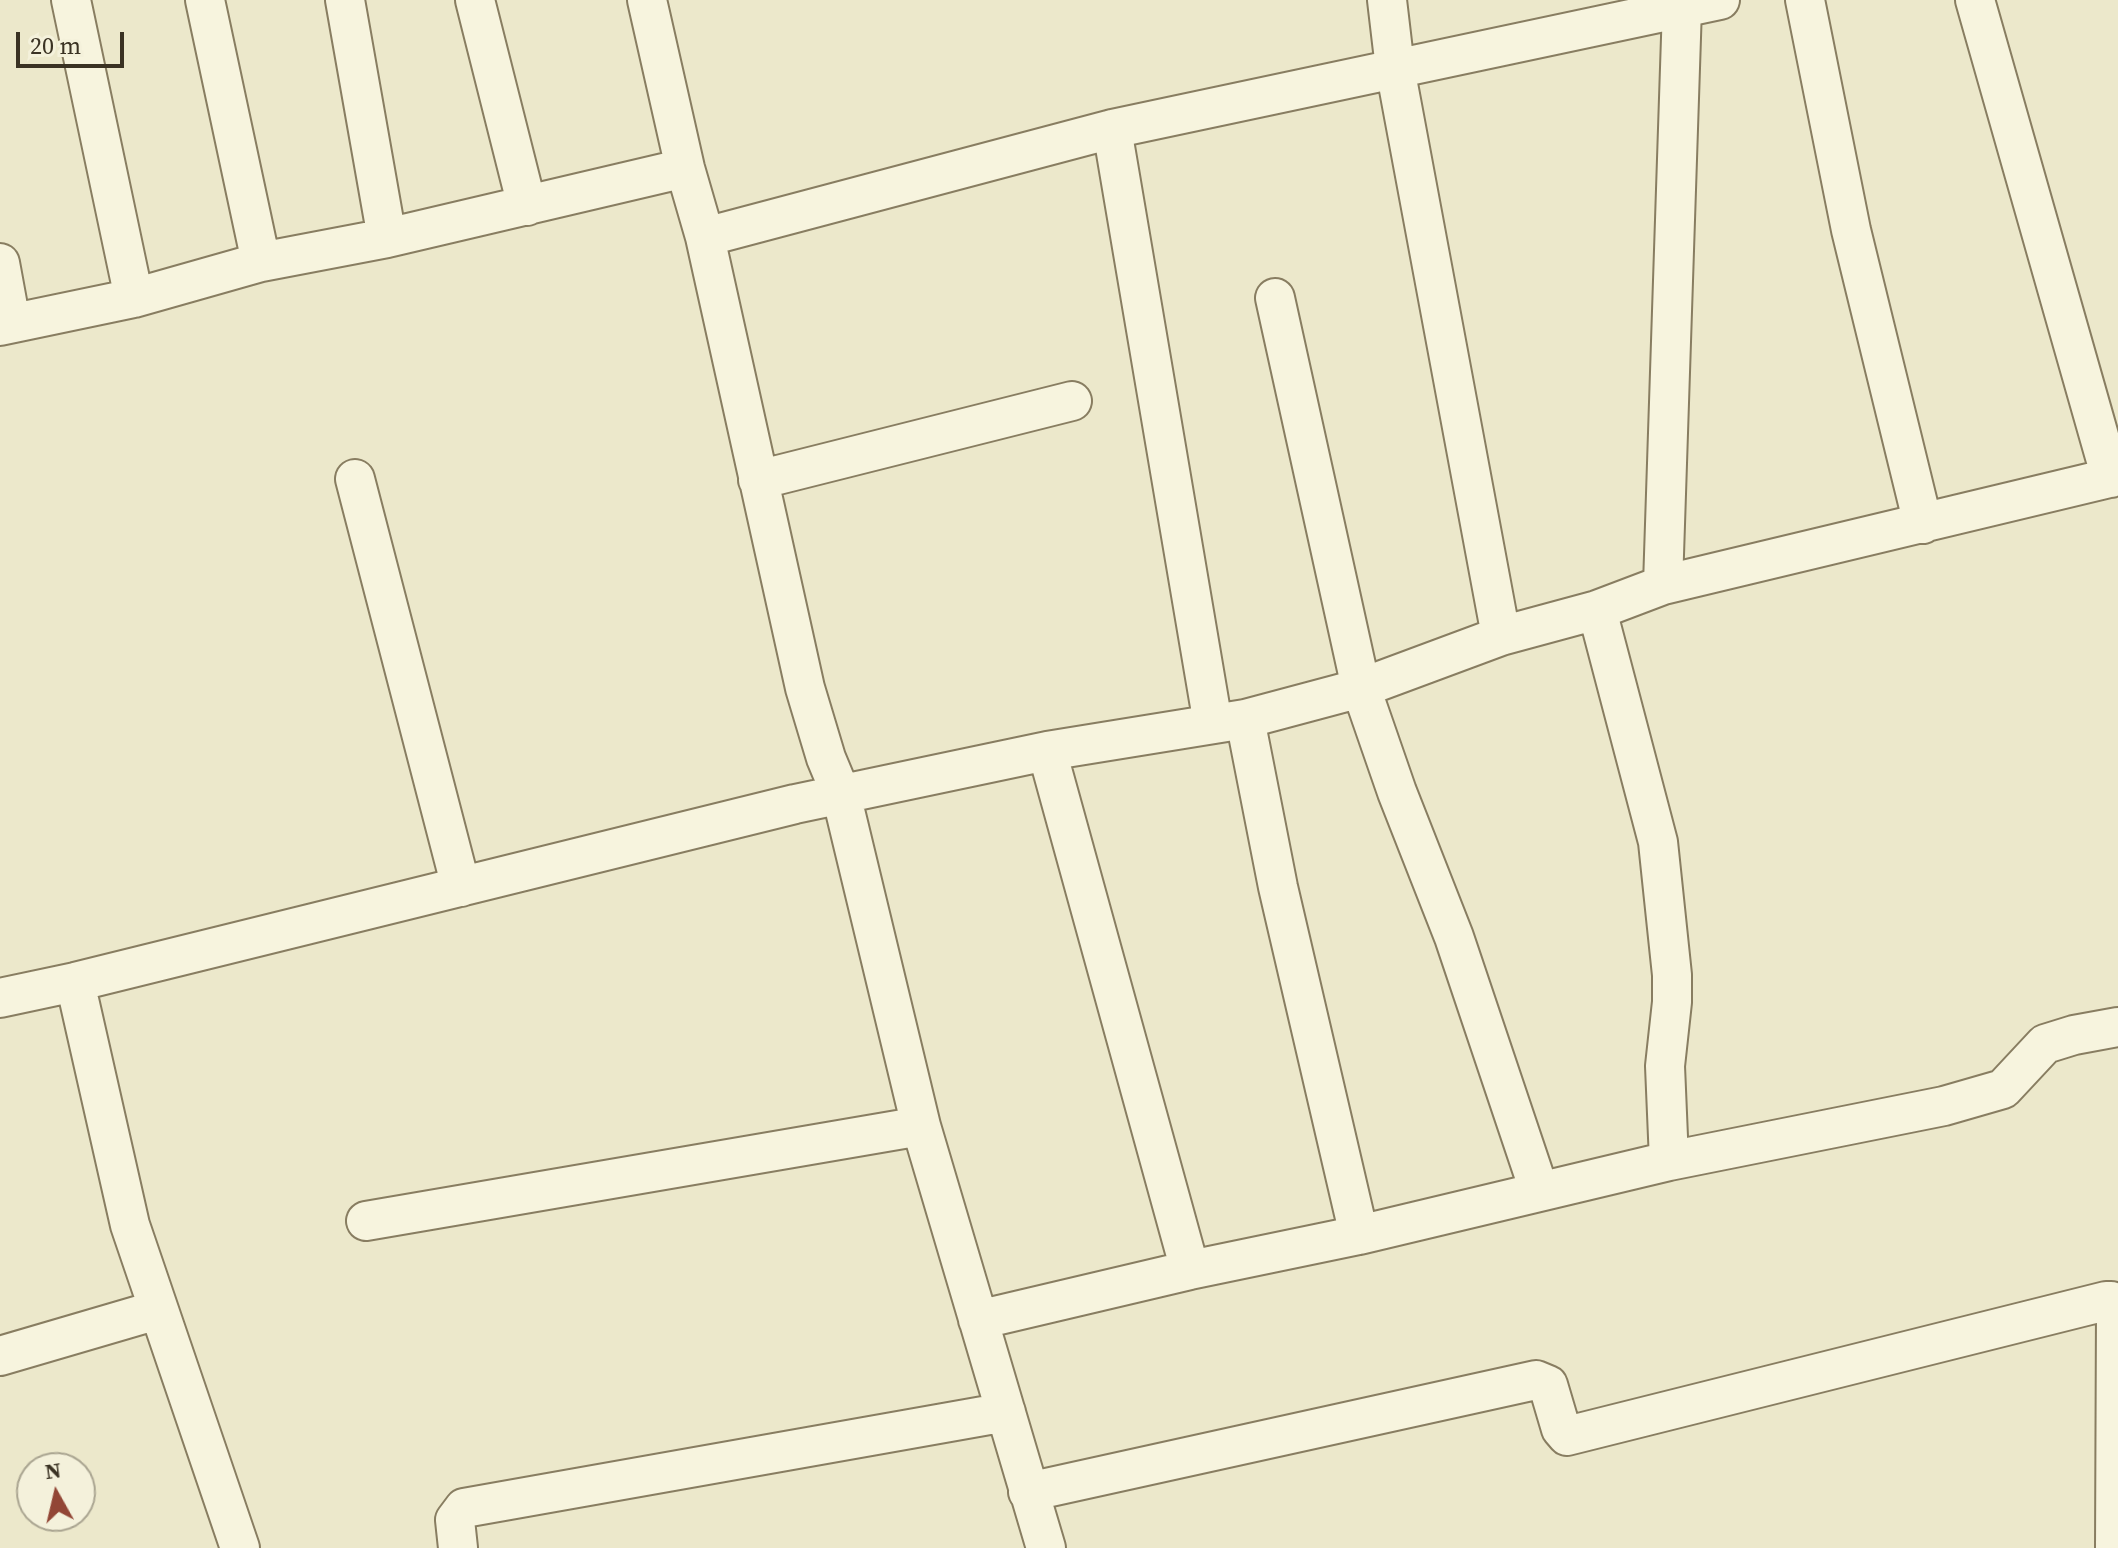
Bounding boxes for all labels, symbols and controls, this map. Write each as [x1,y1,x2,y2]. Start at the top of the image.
scale bar [20,16,128,66]
text: 20 m [30,29,81,62]
north arrow [16,1452,96,1532]
text: N [43,1454,63,1486]

